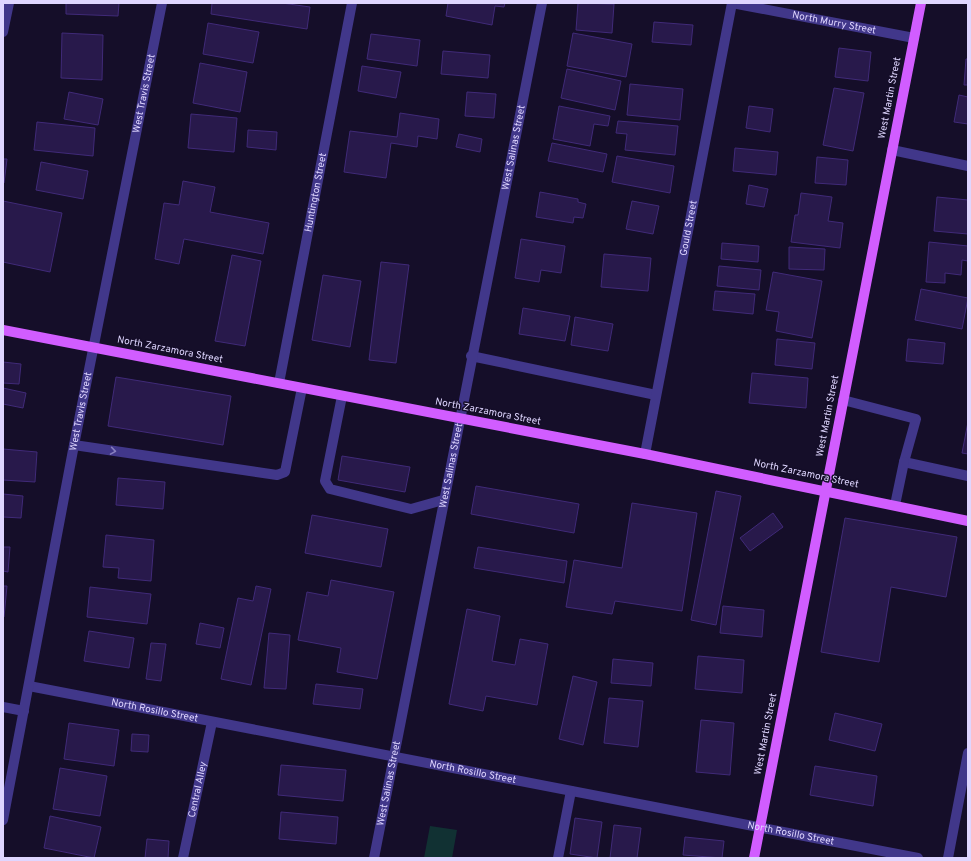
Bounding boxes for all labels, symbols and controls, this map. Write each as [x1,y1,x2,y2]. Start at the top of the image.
street label: North Murry Street [791,8,877,37]
street label: West Travis Street [130,53,158,134]
street label: West Martin Street [876,56,904,140]
street label: West Salinas Street [499,104,528,191]
street label: Huntington Street [302,151,330,233]
street label: Gould Street [677,199,700,257]
street label: North Zarzamora Street [116,333,224,367]
street label: West Travis Street [67,371,95,452]
street label: West Martin Street [814,374,842,458]
street label: North Zarzamora Street [434,395,542,429]
street label: West Salinas Street [436,422,466,509]
one-way arrow [110,446,116,454]
street label: North Zarzamora Street [752,456,860,492]
street label: West Martin Street [752,692,780,776]
street label: North Rosillo Street [110,696,199,725]
street label: West Salinas Street [374,740,403,827]
street label: North Rosillo Street [428,757,518,787]
street label: Central Alley [185,760,210,819]
street label: North Rosillo Street [746,819,836,848]

